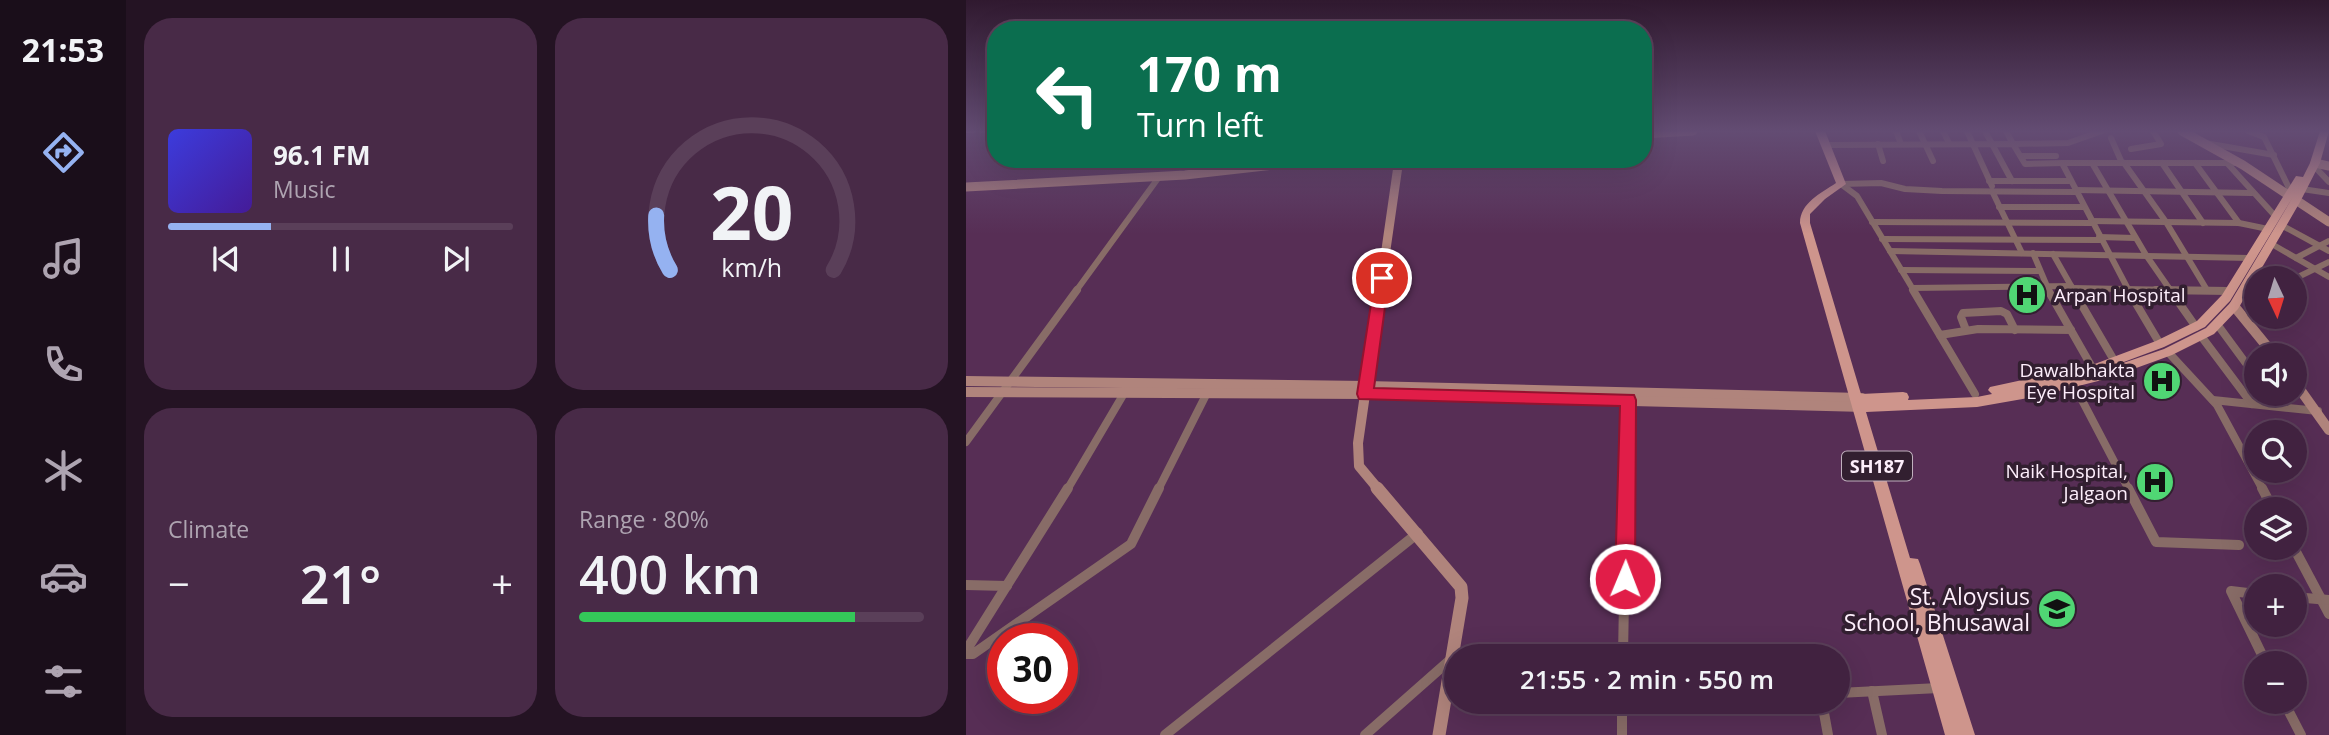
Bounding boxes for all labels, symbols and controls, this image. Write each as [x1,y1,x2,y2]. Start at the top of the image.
text: 21:53 [22,28,104,71]
text: 170 m [1137,40,1282,106]
icon: left [1022,49,1113,140]
text: Turn left [1137,103,1263,146]
icon: directions [39,128,88,177]
text: 96.1 FM [273,137,371,173]
text: 20 [710,162,793,261]
text: Music [273,173,336,205]
icon: music [39,234,88,283]
icon: previous [207,240,245,278]
icon: pause [322,240,360,278]
icon: next [437,240,475,278]
pin [1352,248,1412,308]
text: km/h [721,250,782,284]
icon: arrive [1363,259,1401,297]
north arrow [2244,266,2306,329]
map controls [2244,266,2307,714]
hospital icon: Arpan Hospital [2006,274,2048,316]
place label: Arpan Hospital [2054,282,2186,308]
icon: phone [39,340,88,389]
button: sound [2244,343,2307,406]
place label: Dawalbhakta Eye Hospital [2019,357,2135,405]
hospital icon: Dawalbhakta Eye Hospital [2141,360,2183,402]
button: search [2244,420,2307,483]
icon: climate [39,446,88,495]
road number: SH187 [1842,452,1912,480]
place label: Naik Hospital, Jalgaon [2005,458,2128,506]
hospital icon: Naik Hospital, Jalgaon [2134,461,2176,503]
button: layers [2244,497,2307,560]
text: Range · 80% [579,503,709,535]
text: Climate [168,513,249,545]
text: 400 km [579,538,761,609]
position arrow [1588,542,1662,616]
text: 21° [300,548,381,619]
icon: car [39,552,88,601]
text: − [168,557,190,609]
text: + [491,557,513,609]
button: + [2244,574,2307,637]
place label: St. Aloysius School, Bhusawal [1844,580,2030,638]
school or university icon: St. Aloysius School, Bhusawal [2036,588,2078,630]
speed limit sign: 30 [987,623,1078,714]
button: − [2244,651,2307,714]
icon: filters [39,657,88,706]
text: 21:55 · 2 min · 550 m [1520,661,1774,697]

